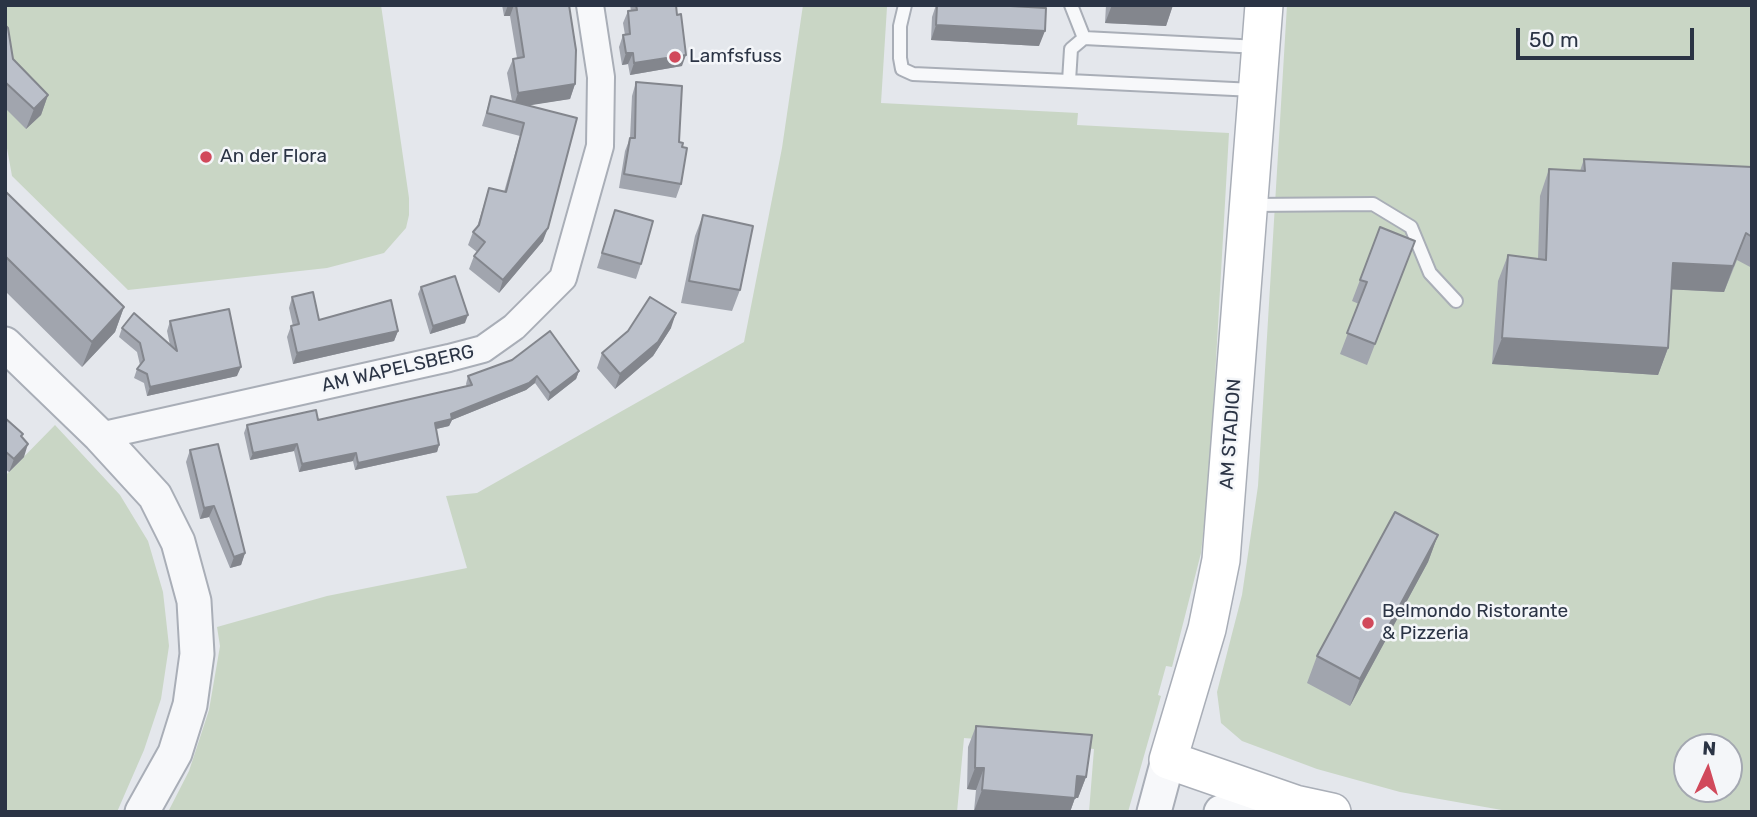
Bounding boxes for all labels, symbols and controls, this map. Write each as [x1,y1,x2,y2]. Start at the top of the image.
scale bar [1519,14,1698,58]
text: 50 m [1529,27,1579,52]
place label: Lamfsfuss [689,46,782,68]
marker: Lamfsfuss [667,49,683,65]
place label: An der Flora [220,146,327,168]
marker: An der Flora [198,149,214,165]
street label: AM WAPELSBERG [320,340,476,398]
street label: AM STADION [1216,378,1246,490]
place label: Belmondo Ristorante & Pizzeria [1382,601,1568,645]
marker: Belmondo Ristorante & Pizzeria [1360,615,1376,631]
north arrow [1673,733,1743,803]
text: N [1702,737,1717,760]

